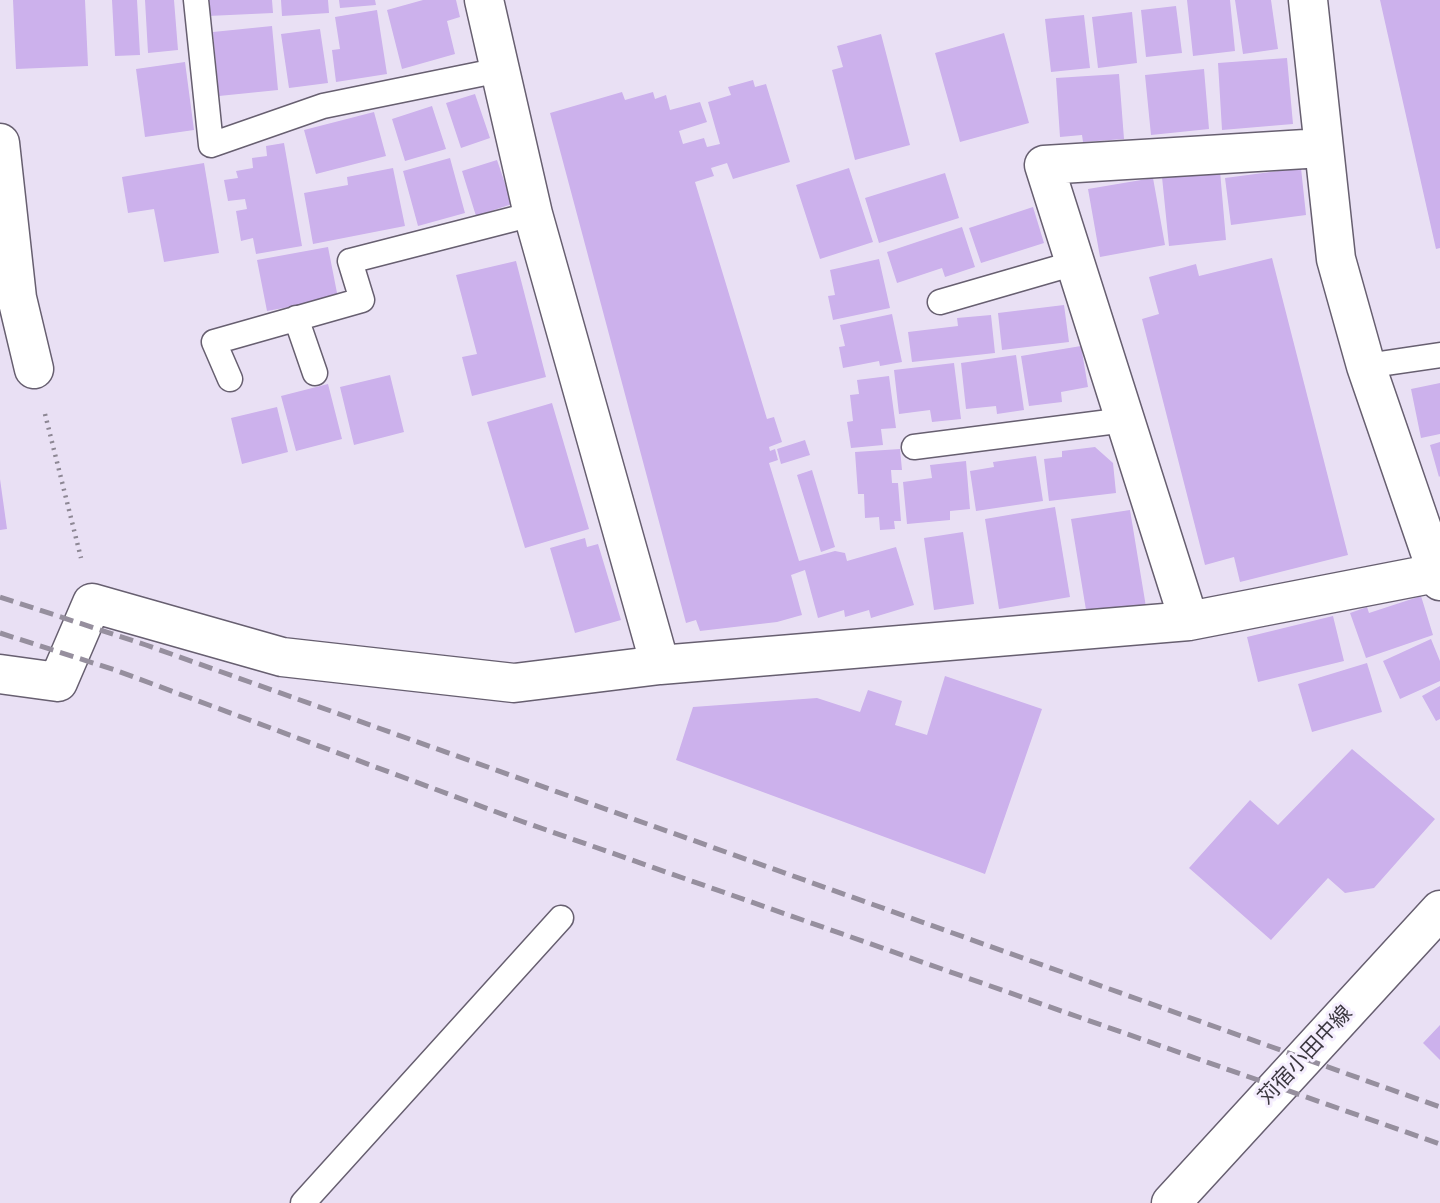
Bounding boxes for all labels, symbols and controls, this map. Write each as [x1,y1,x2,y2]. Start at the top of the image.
street label: 苅宿小田中線 [1254,1001,1358,1111]

